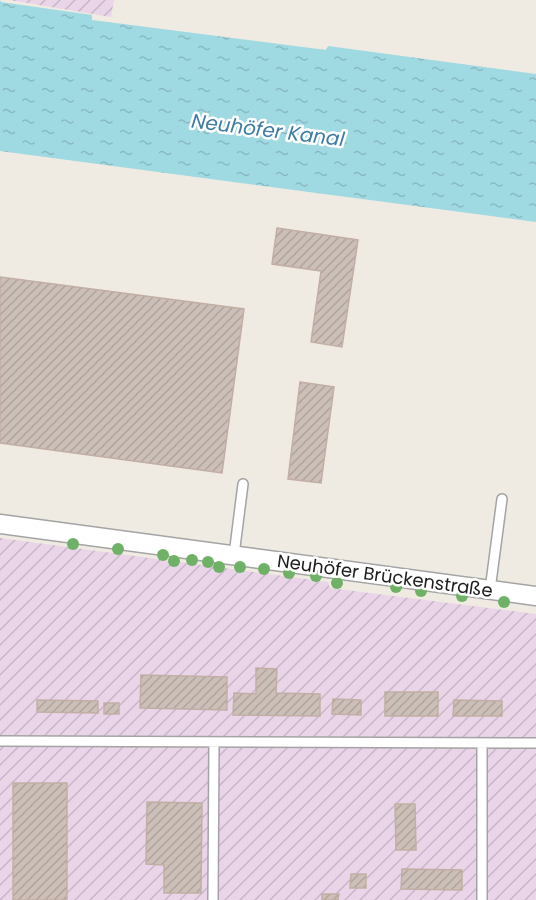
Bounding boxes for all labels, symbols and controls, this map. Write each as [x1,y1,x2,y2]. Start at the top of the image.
water label: Neuhöfer Kanal [190,107,346,153]
street label: Neuhöfer Brückenstraße [276,548,494,603]

